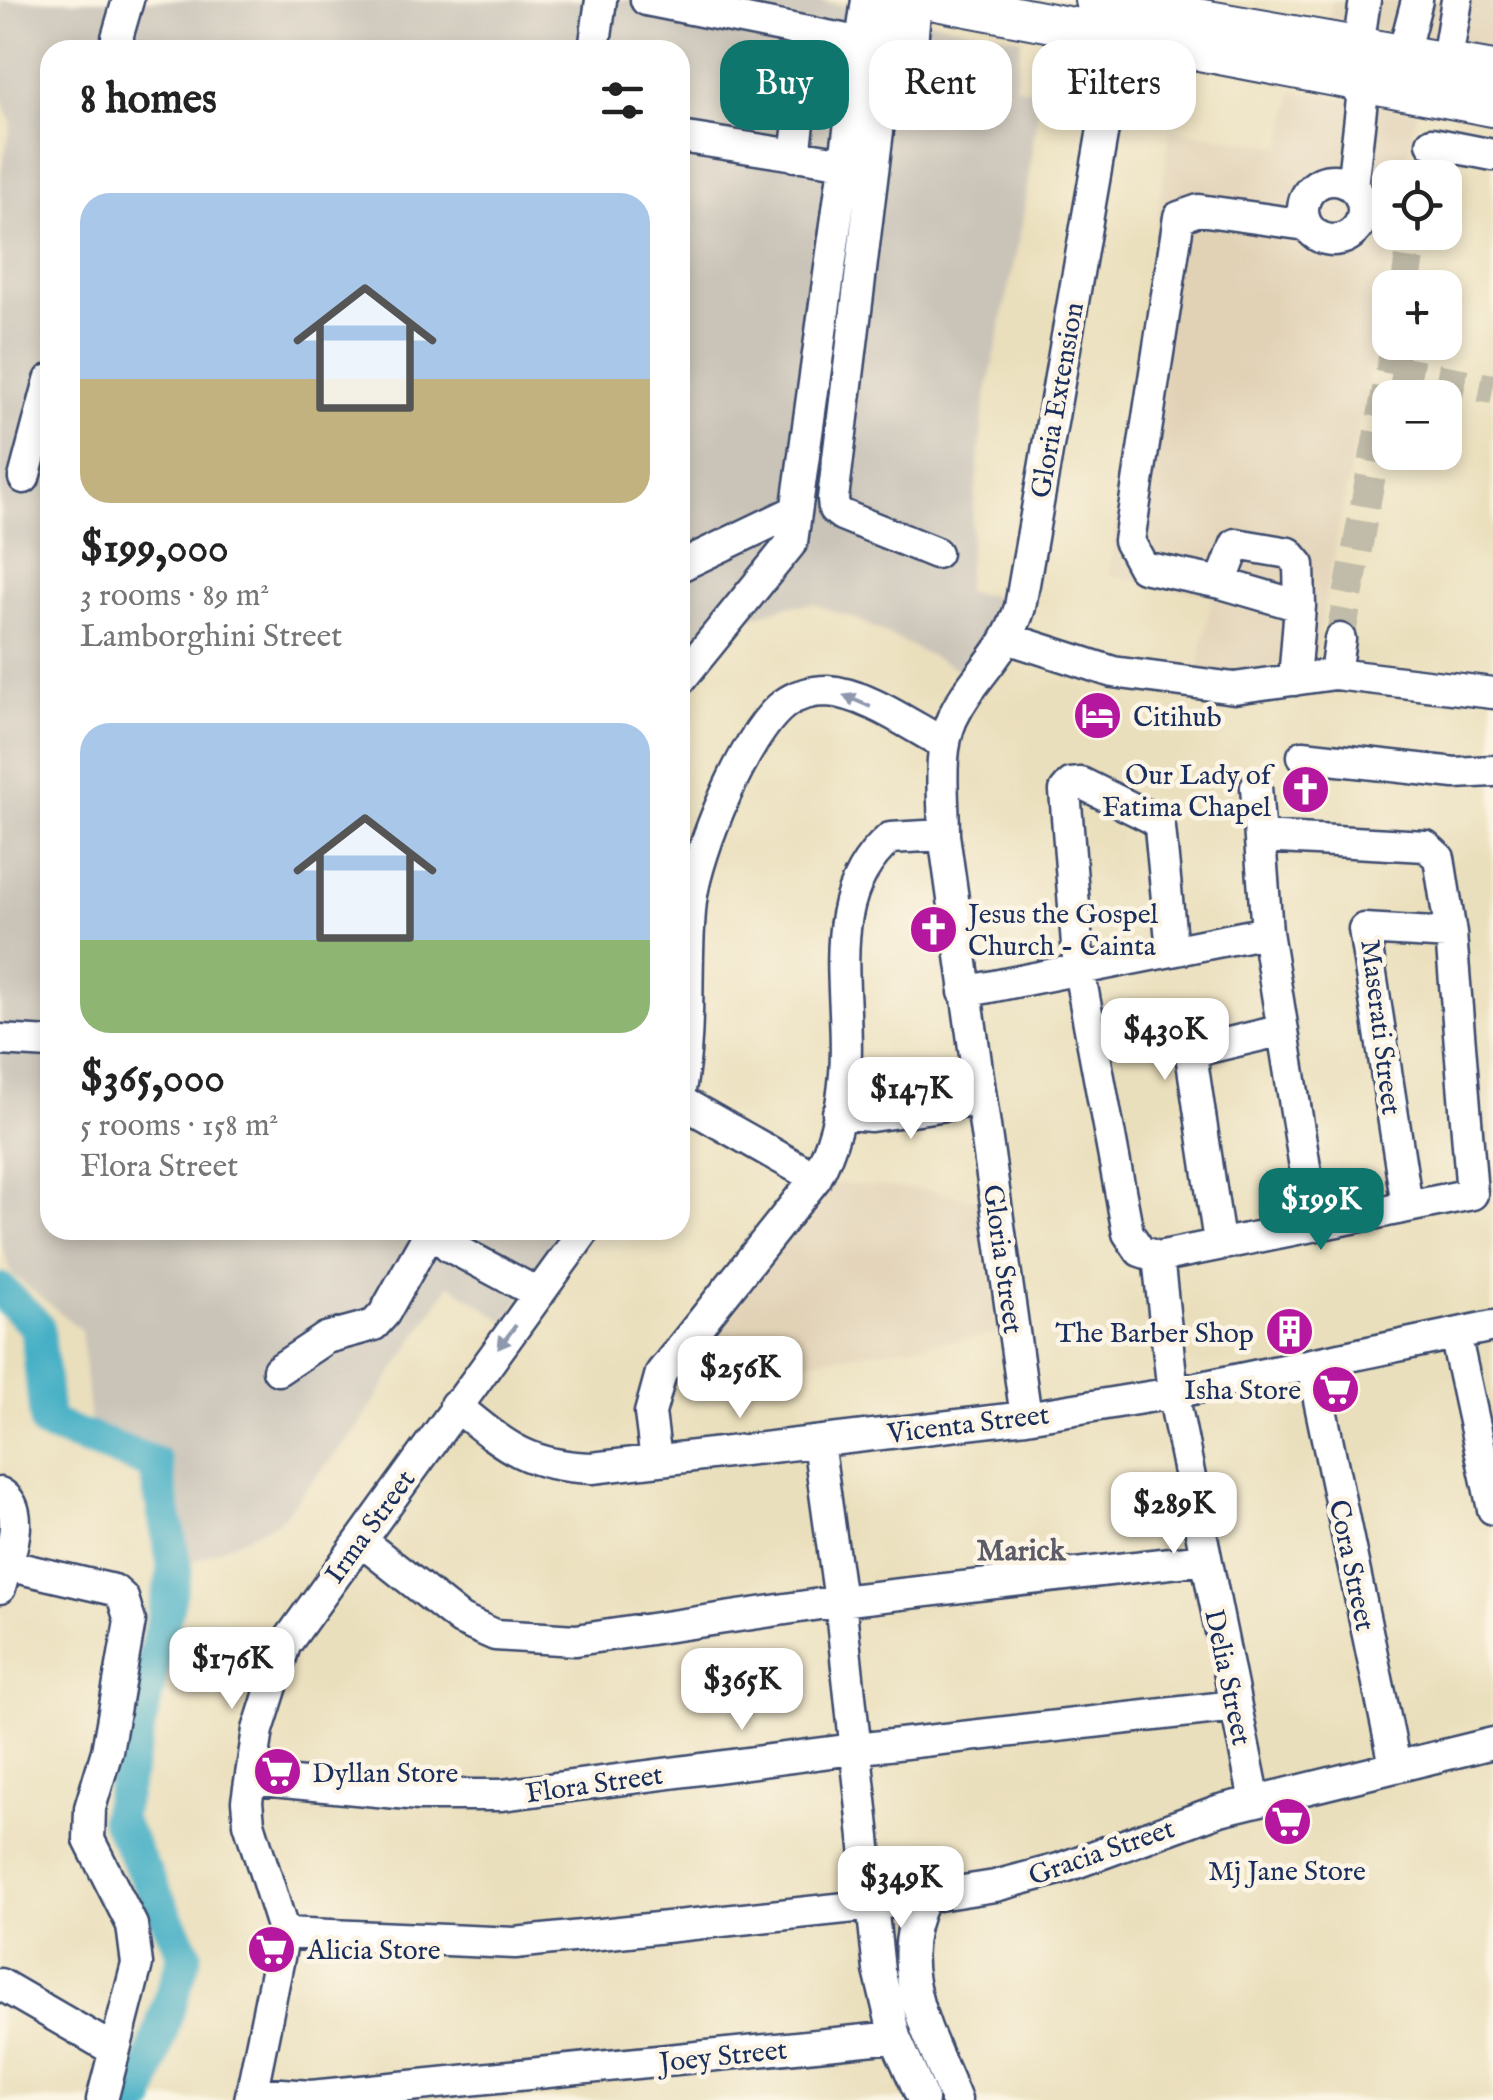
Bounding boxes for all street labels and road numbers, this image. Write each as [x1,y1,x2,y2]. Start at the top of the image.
street label: Gloria Extension [1024,300,1093,501]
street label: Maserati Street [1351,938,1408,1117]
street label: Gloria Street [974,1182,1029,1337]
street label: Vicenta Street [884,1398,1052,1453]
street label: Irma Street [318,1464,424,1591]
street label: Cora Street [1320,1497,1382,1635]
street label: Delia Street [1195,1606,1258,1749]
street label: Flora Street [523,1758,666,1812]
street label: Gracia Street [1024,1812,1180,1895]
street label: Joey Street [655,2033,789,2082]

